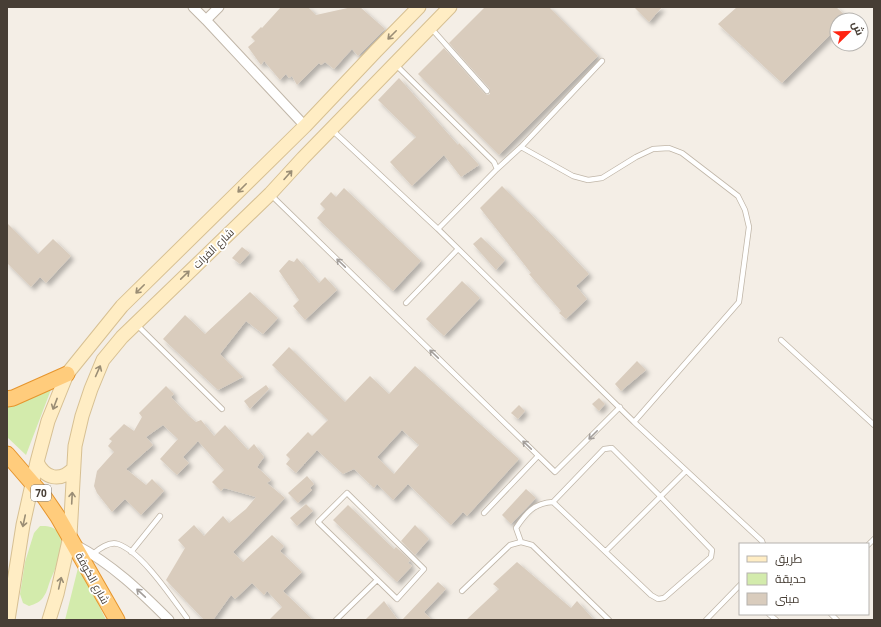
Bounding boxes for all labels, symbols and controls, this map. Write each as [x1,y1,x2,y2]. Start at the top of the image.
north arrow [829,12,869,52]
text: ش [849,18,868,37]
one-way arrow [387,30,397,40]
one-way arrow [283,170,292,180]
one-way arrow [237,183,247,193]
street label: شارع الفرات [189,224,238,272]
one-way arrow [336,259,346,268]
one-way arrow [180,271,190,280]
one-way arrow [135,284,145,294]
one-way arrow [429,349,439,359]
one-way arrow [95,366,102,378]
one-way arrow [51,397,59,409]
one-way arrow [588,430,598,440]
one-way arrow [522,440,532,450]
road number: 70 [31,485,51,501]
one-way arrow [69,492,76,505]
one-way arrow [20,514,28,527]
legend [739,543,869,615]
street label: شارع الكوفة [72,550,113,607]
text: طريق [775,550,803,567]
text: حديقة [775,570,806,587]
one-way arrow [56,577,64,590]
one-way arrow [136,588,146,598]
text: مبنى [775,590,800,607]

